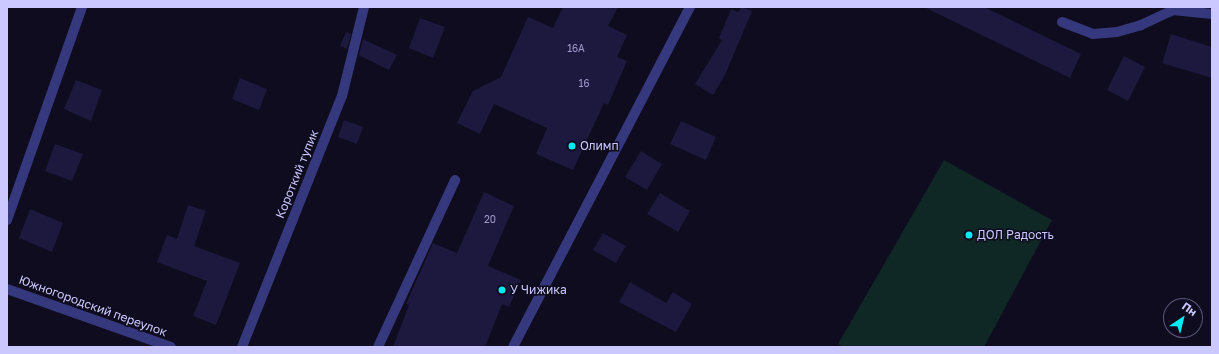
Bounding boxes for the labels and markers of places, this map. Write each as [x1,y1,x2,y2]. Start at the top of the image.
place label: Олимп [580,139,619,153]
marker: Олимп [567,141,577,151]
place label: ДОЛ Радость [977,228,1054,242]
marker: ДОЛ Радость [964,230,974,240]
place label: У Чижика [510,283,567,297]
marker: У Чижика [497,285,507,295]

